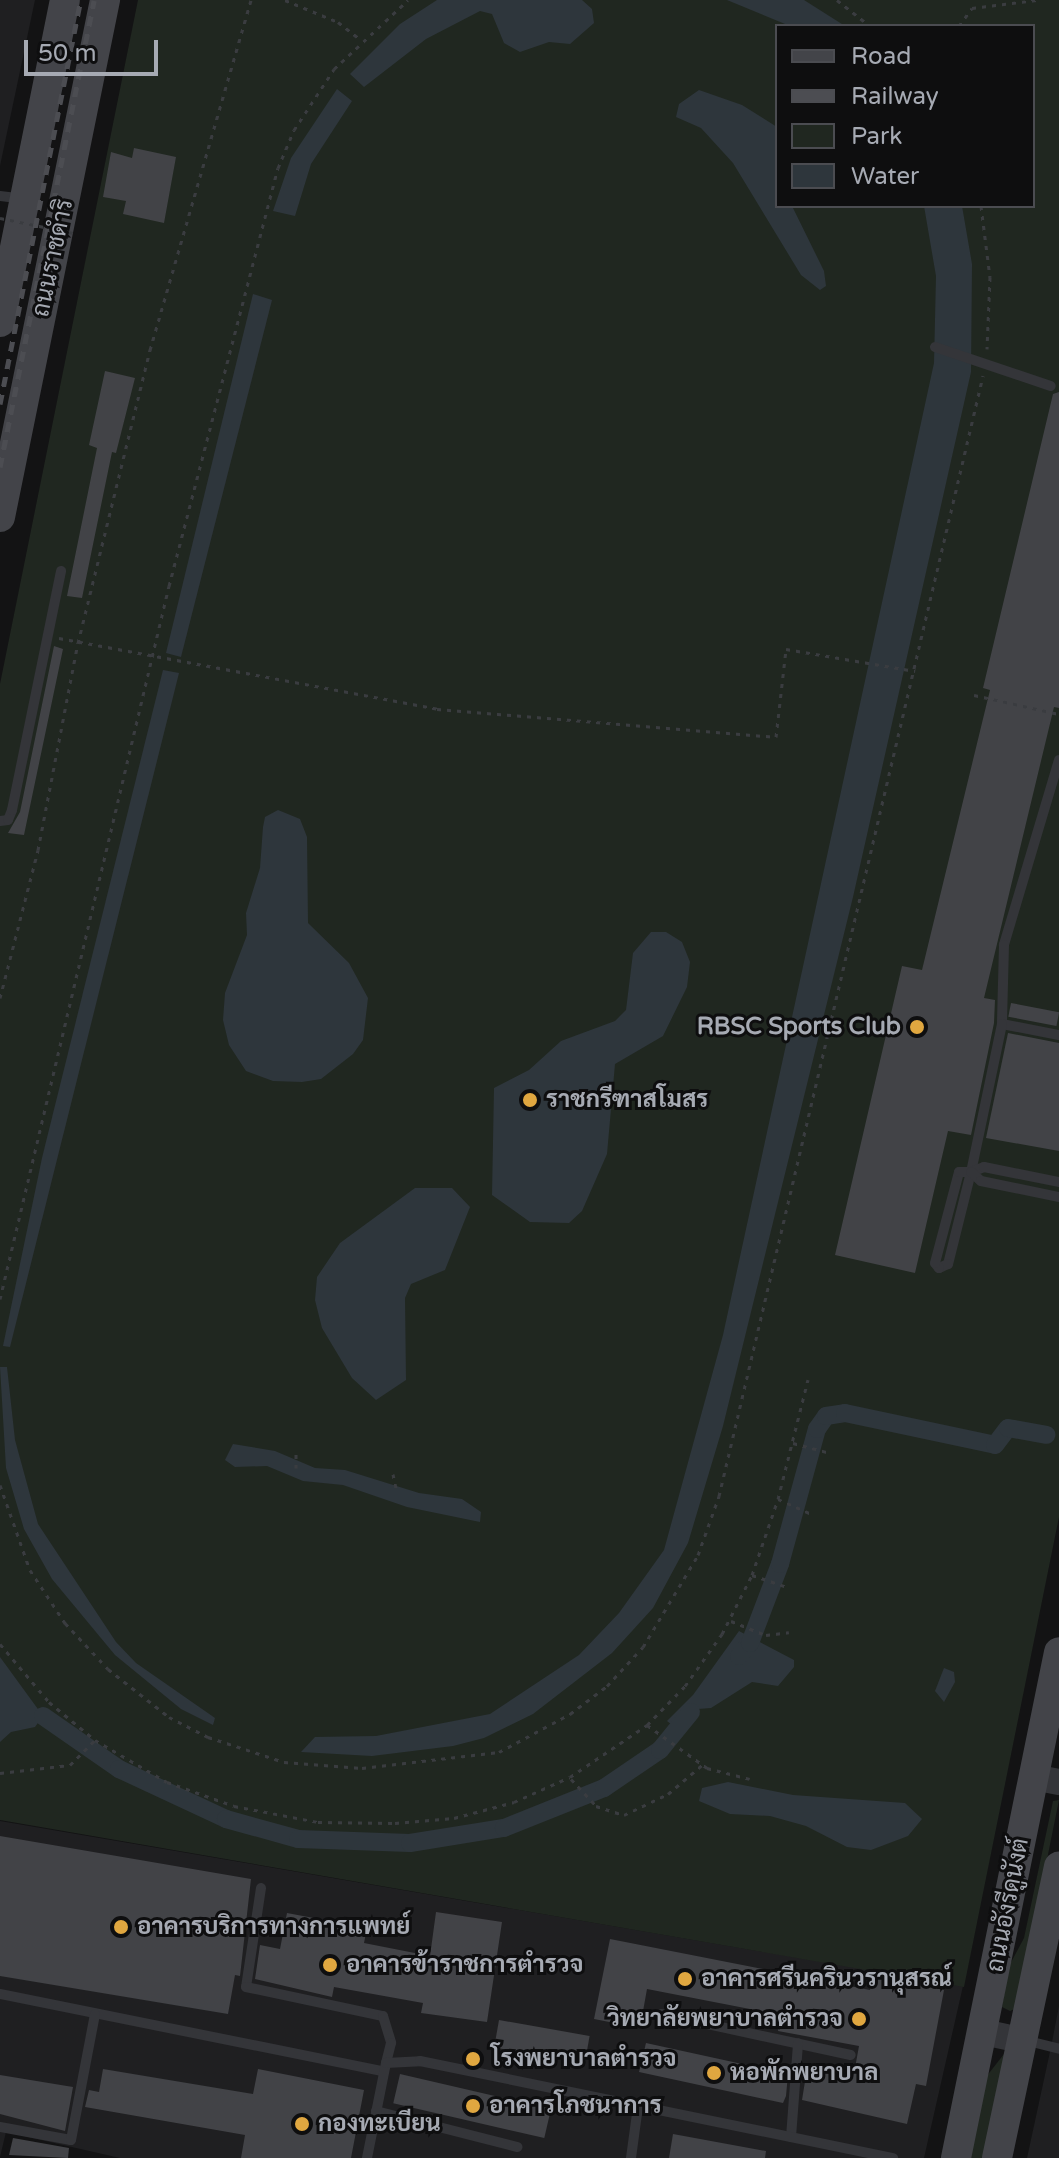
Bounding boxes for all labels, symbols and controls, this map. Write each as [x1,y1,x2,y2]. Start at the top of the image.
scale bar [28,24,162,74]
legend [775,24,1035,208]
text: 50 m [38,39,96,68]
text: Road [851,42,911,71]
text: Railway [851,82,939,111]
text: Park [851,122,902,151]
text: Water [851,162,919,191]
street label: ถนนราชดำริ [26,196,80,320]
place label: RBSC Sports Club [697,1013,901,1041]
marker: RBSC Sports Club [908,1018,926,1036]
place label: ราชกรีฑาสโมสร [546,1086,708,1114]
marker: ราชกรีฑาสโมสร [521,1091,539,1109]
street label: ถนนอังรีดูนังต์ [981,1835,1035,1975]
place label: อาคารบริการทางการแพทย์ [137,1913,410,1941]
marker: อาคารบริการทางการแพทย์ [112,1918,130,1936]
place label: อาคารข้าราชการตำรวจ [346,1951,583,1979]
marker: อาคารข้าราชการตำรวจ [321,1956,339,1974]
place label: อาคารศรีนครินวรานุสรณ์ [701,1965,952,1993]
marker: อาคารศรีนครินวรานุสรณ์ [676,1970,694,1988]
place label: วิทยาลัยพยาบาลตำรวจ [607,2005,843,2033]
marker: วิทยาลัยพยาบาลตำรวจ [850,2010,868,2028]
place label: โรงพยาบาลตำรวจ [491,2045,676,2073]
marker: โรงพยาบาลตำรวจ [462,2048,484,2070]
place label: หอพักพยาบาล [730,2059,878,2087]
marker: หอพักพยาบาล [705,2064,723,2082]
place label: อาคารโภชนาการ [489,2092,662,2120]
marker: อาคารโภชนาการ [464,2097,482,2115]
place label: กองทะเบียน [318,2110,441,2138]
marker: กองทะเบียน [293,2115,311,2133]

